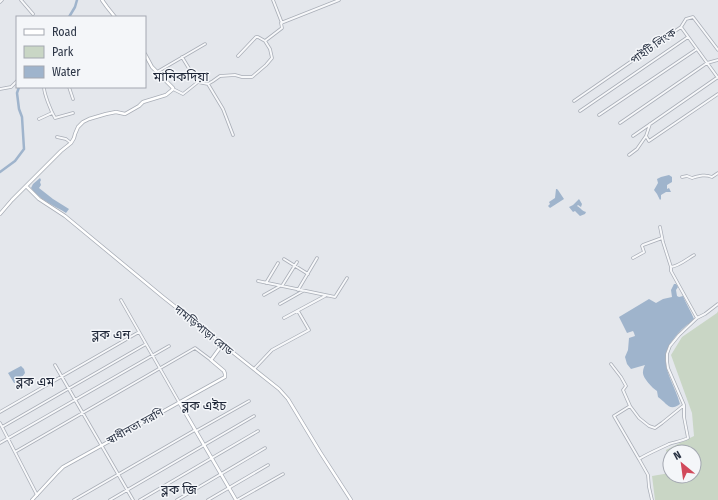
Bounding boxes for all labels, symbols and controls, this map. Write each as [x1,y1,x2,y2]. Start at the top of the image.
legend [16,16,146,88]
text: Road [52,25,77,39]
street label: পাইটি লিংক [628,26,679,67]
text: Park [52,45,74,59]
text: Water [52,65,81,79]
district label: মানিকদিয়া [152,69,209,84]
street label: দামড়িপাড়া রোড [171,302,236,358]
district label: ব্লক এন [91,327,130,342]
district label: ব্লক এম [15,374,55,389]
district label: ব্লক এইচ [181,398,227,413]
street label: স্বাধীনতা সরণি [104,406,166,448]
north arrow [662,444,702,484]
text: N [671,448,683,463]
district label: ব্লক জি [160,482,198,497]

